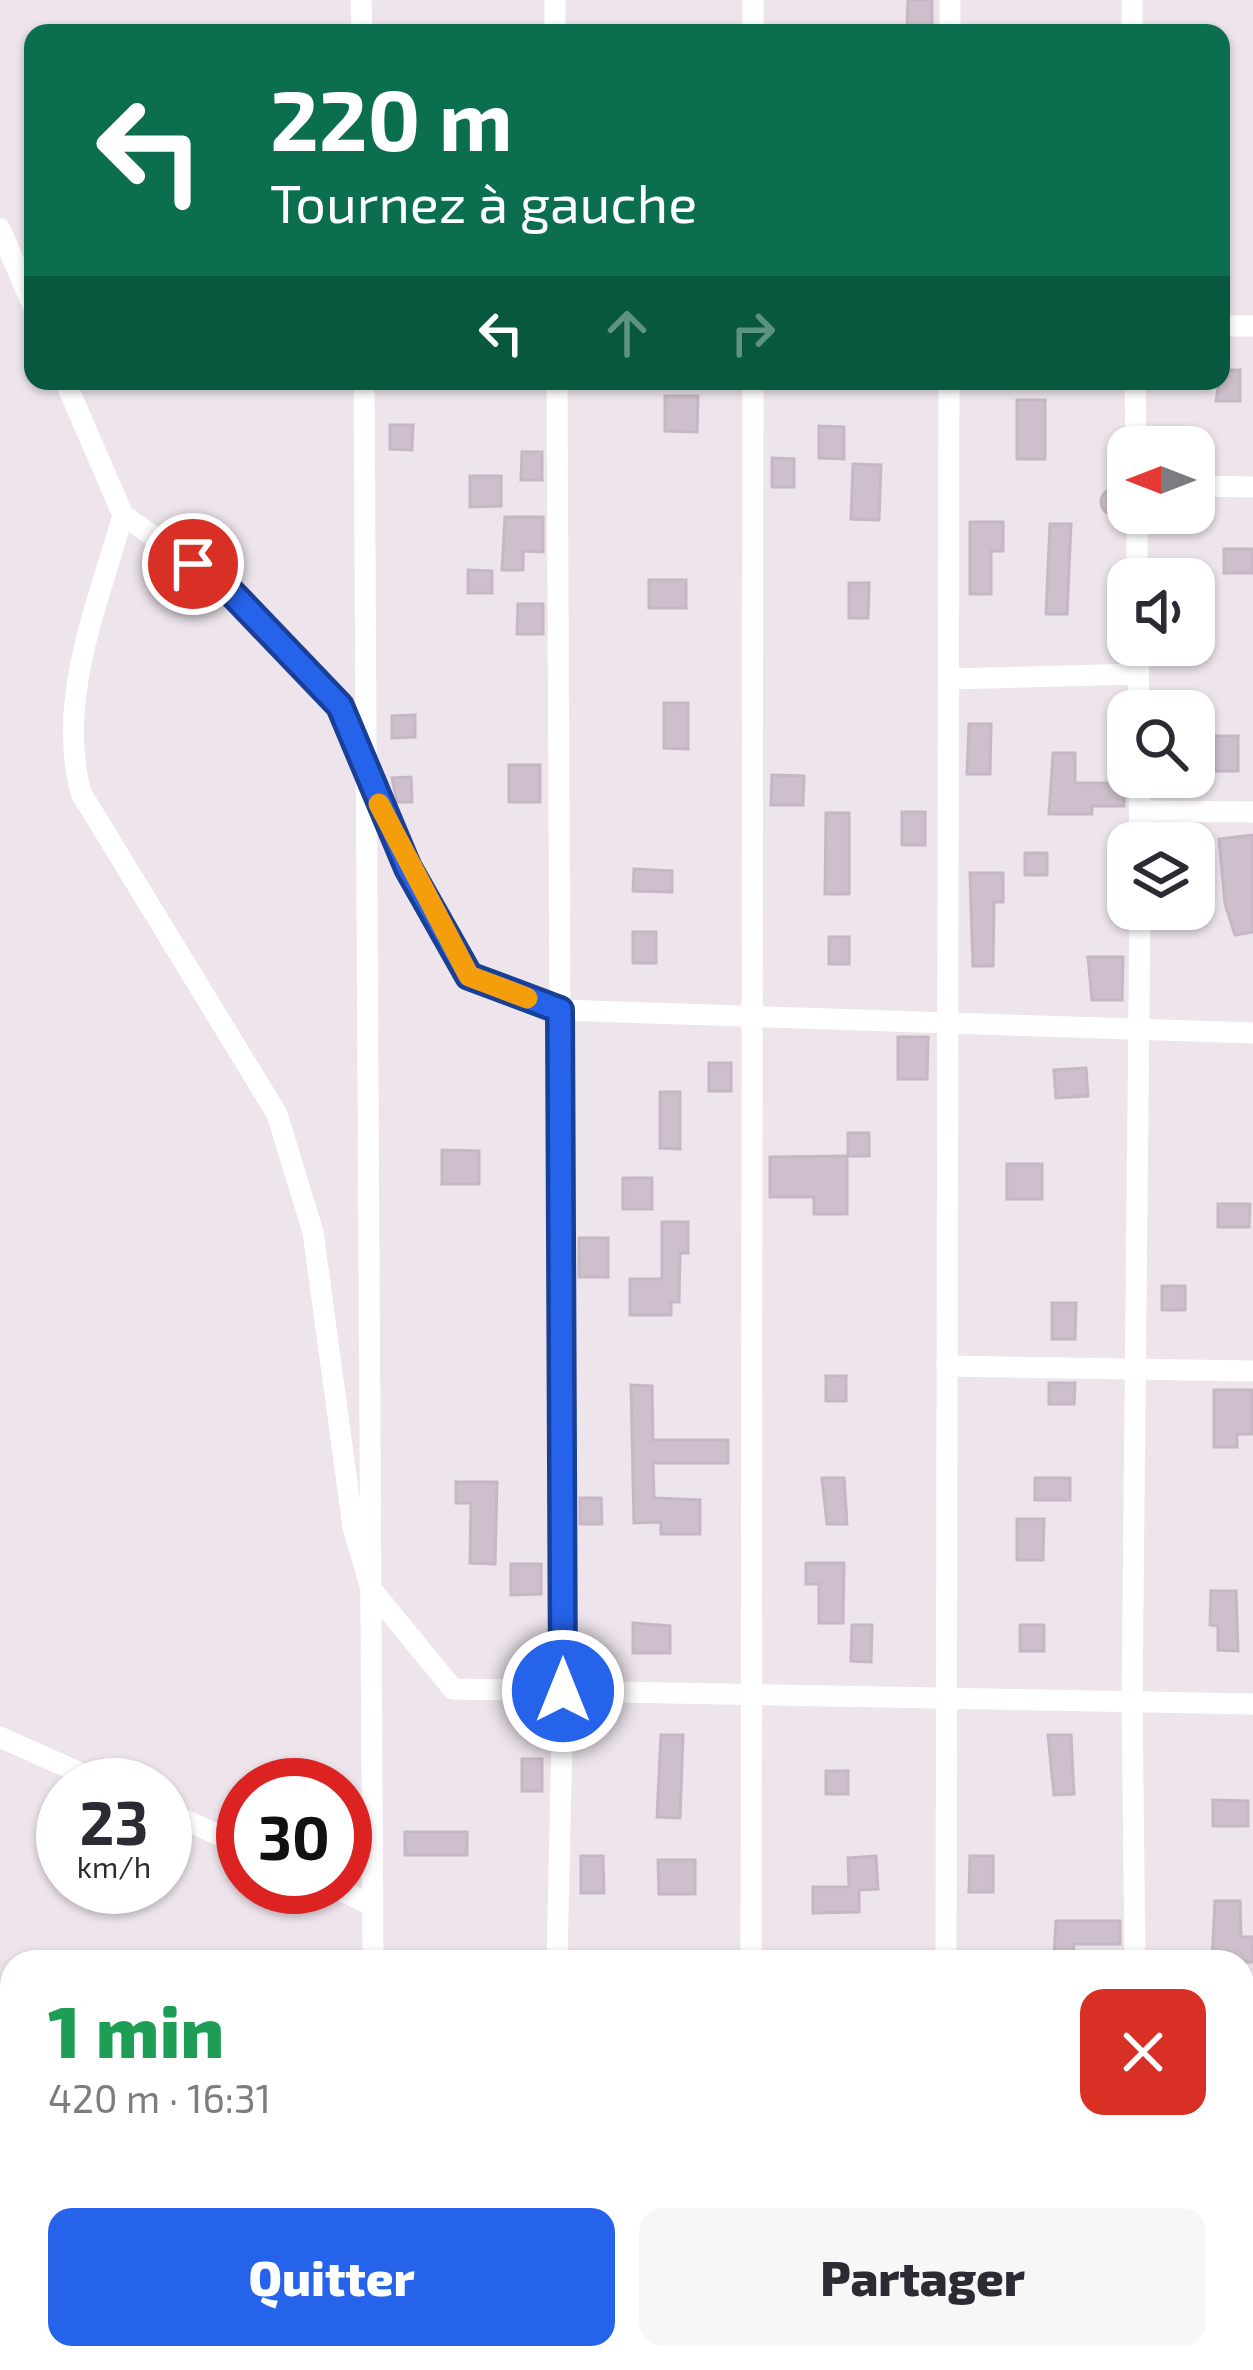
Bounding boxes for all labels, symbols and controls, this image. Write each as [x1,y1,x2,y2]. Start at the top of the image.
text: 220 m [270,67,513,168]
icon: left [72,72,228,228]
text: Tournez à gauche [270,169,697,234]
icon: left [468,300,534,366]
icon: ahead [594,300,660,366]
icon: right [720,300,786,366]
north arrow [1107,426,1215,534]
map controls [1107,426,1215,930]
pin [142,513,244,615]
icon: arrive [160,531,226,597]
button: sound [1107,558,1215,666]
button: search [1107,690,1215,798]
button: layers [1107,822,1215,930]
position arrow [500,1628,626,1754]
speed limit sign: 30 [216,1758,372,1914]
text: 23 [80,1785,148,1857]
text: km/h [77,1848,151,1884]
text: 1 min [48,1986,224,2072]
button: close [1080,1989,1206,2115]
text: 420 m · 16:31 [48,2074,271,2121]
button: Quitter [48,2208,615,2346]
button: Partager [639,2208,1206,2346]

